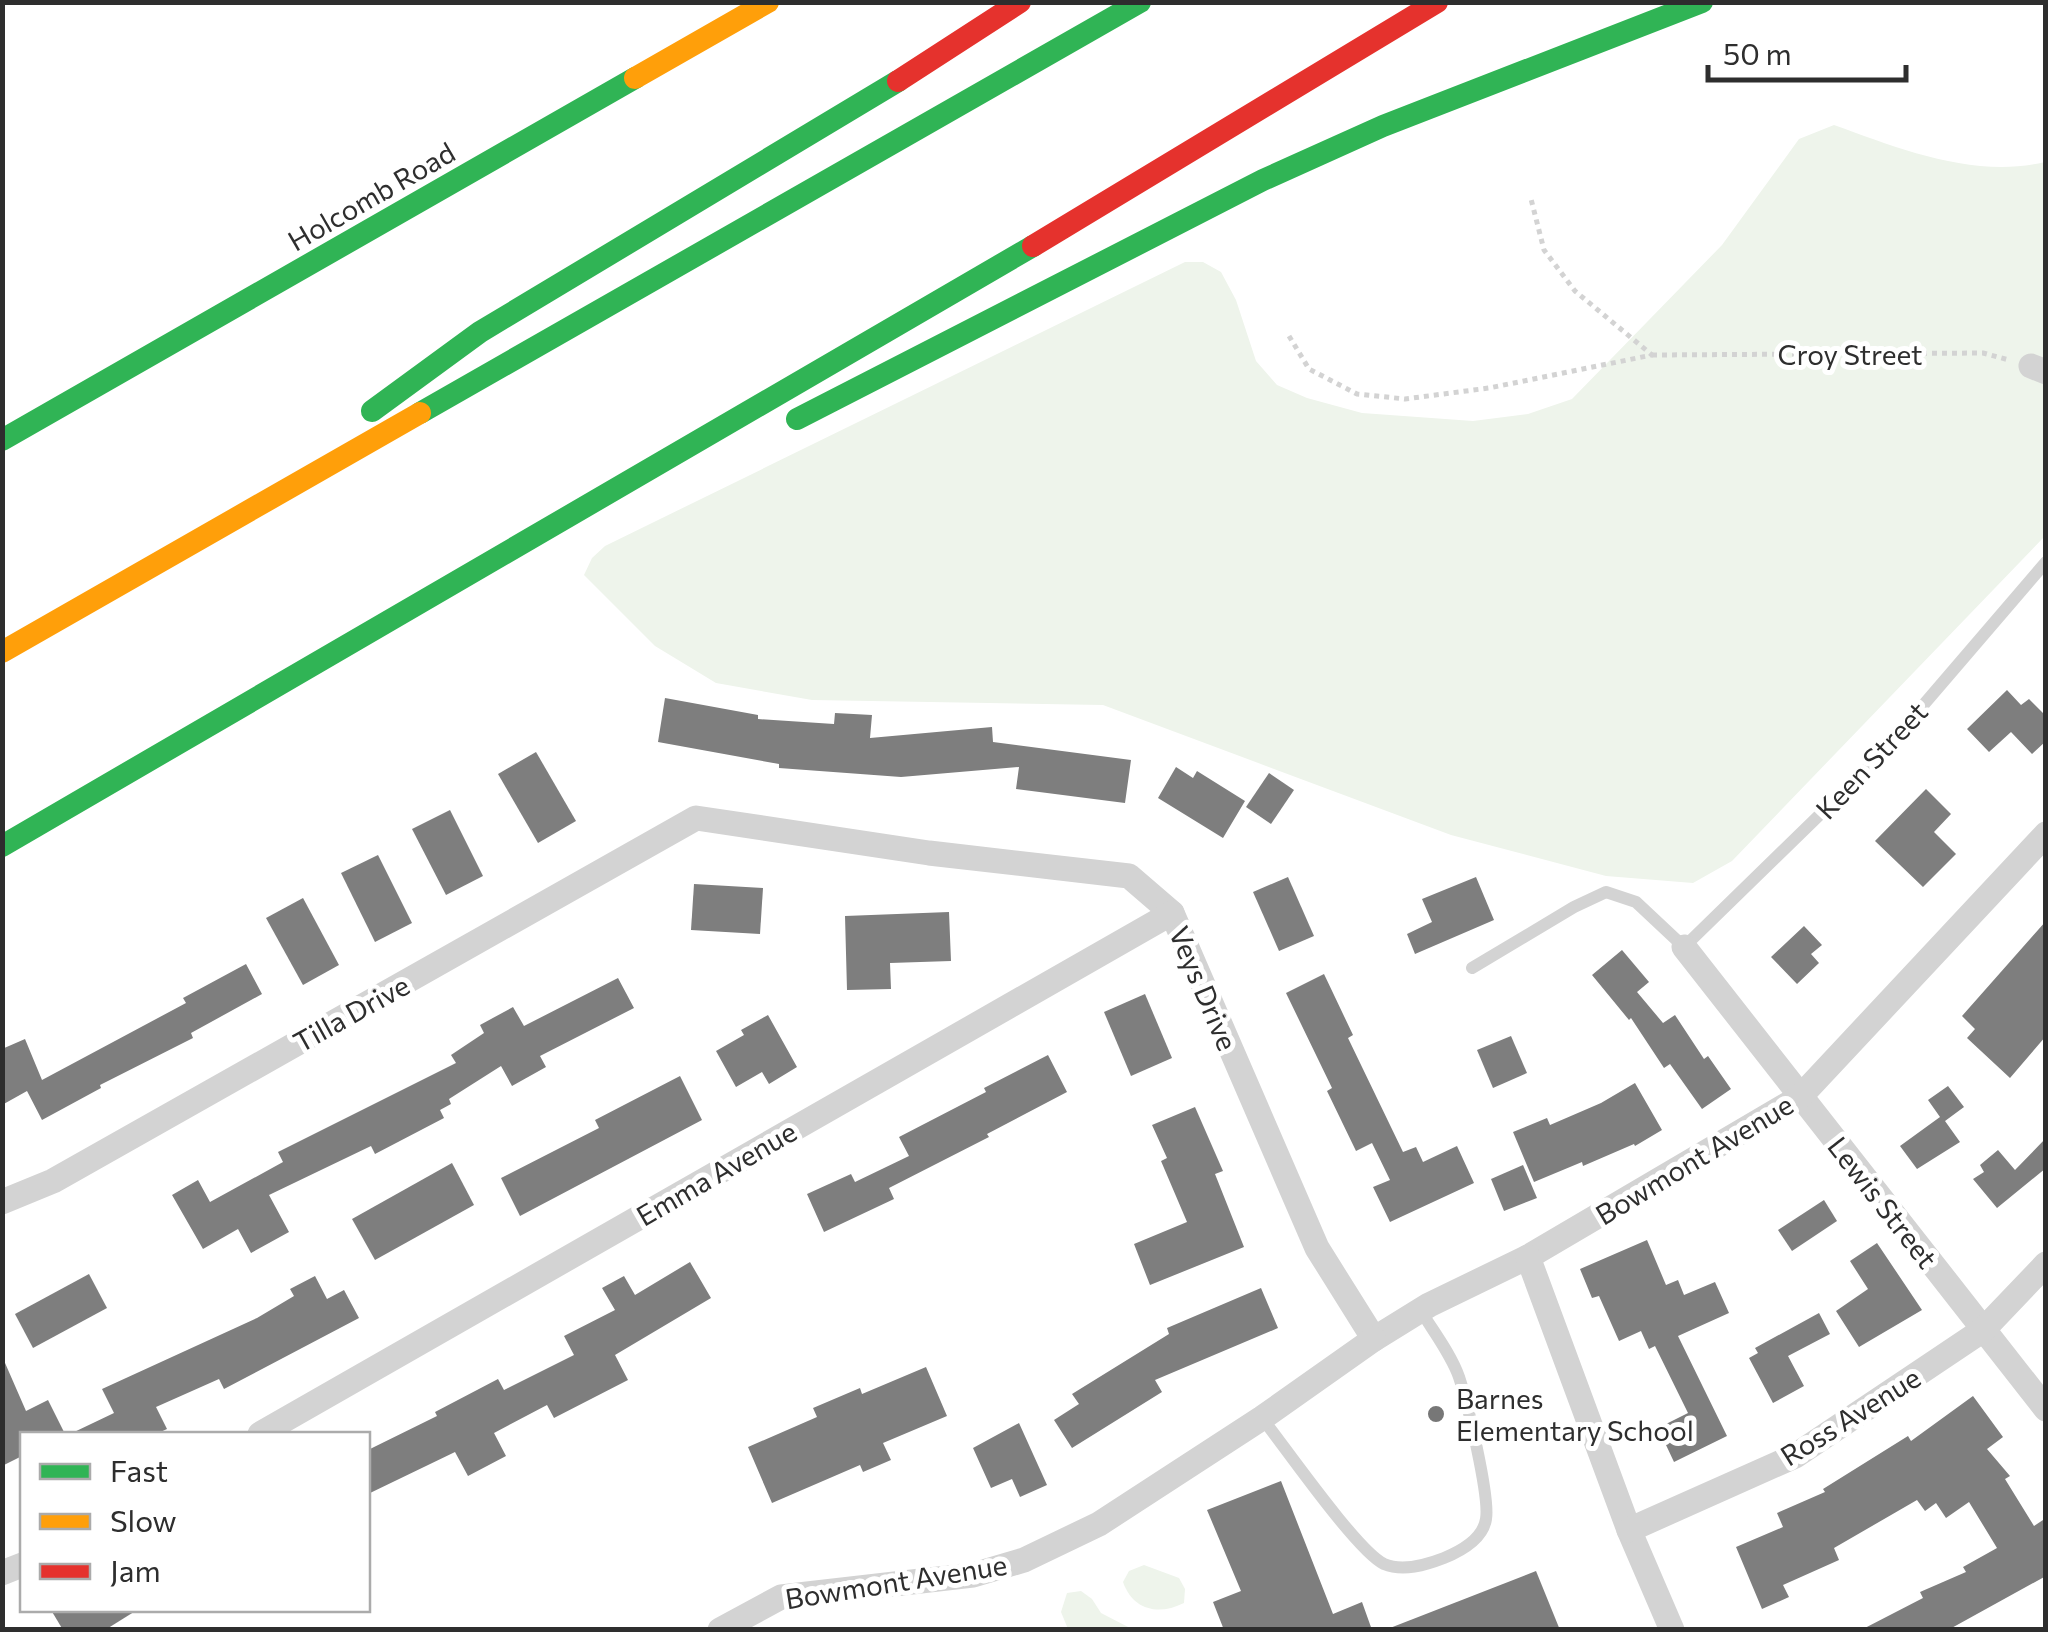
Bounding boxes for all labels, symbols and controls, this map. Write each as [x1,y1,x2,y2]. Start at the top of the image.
scale bar [1708,20,1906,82]
text: 50 m [1723,34,1792,71]
street label: Holcomb Road [281,134,461,258]
street label: Croy Street [1777,337,1923,371]
street label: Keen Street [1808,694,1934,826]
street label: Veys Drive [1163,921,1245,1055]
street label: Tilla Drive [287,967,415,1059]
street label: Bowmont Avenue [1589,1087,1799,1231]
street label: Emma Avenue [630,1114,802,1232]
street label: Lewis Street [1821,1130,1945,1274]
street label: Ross Avenue [1774,1360,1926,1472]
place label: Barnes Elementary School [1456,1381,1694,1447]
marker: Barnes Elementary School [1425,1403,1447,1425]
legend [20,1432,370,1612]
text: Fast [110,1451,168,1488]
text: Slow [110,1501,177,1538]
street label: Bowmont Avenue [783,1547,1009,1615]
text: Jam [110,1551,161,1588]

